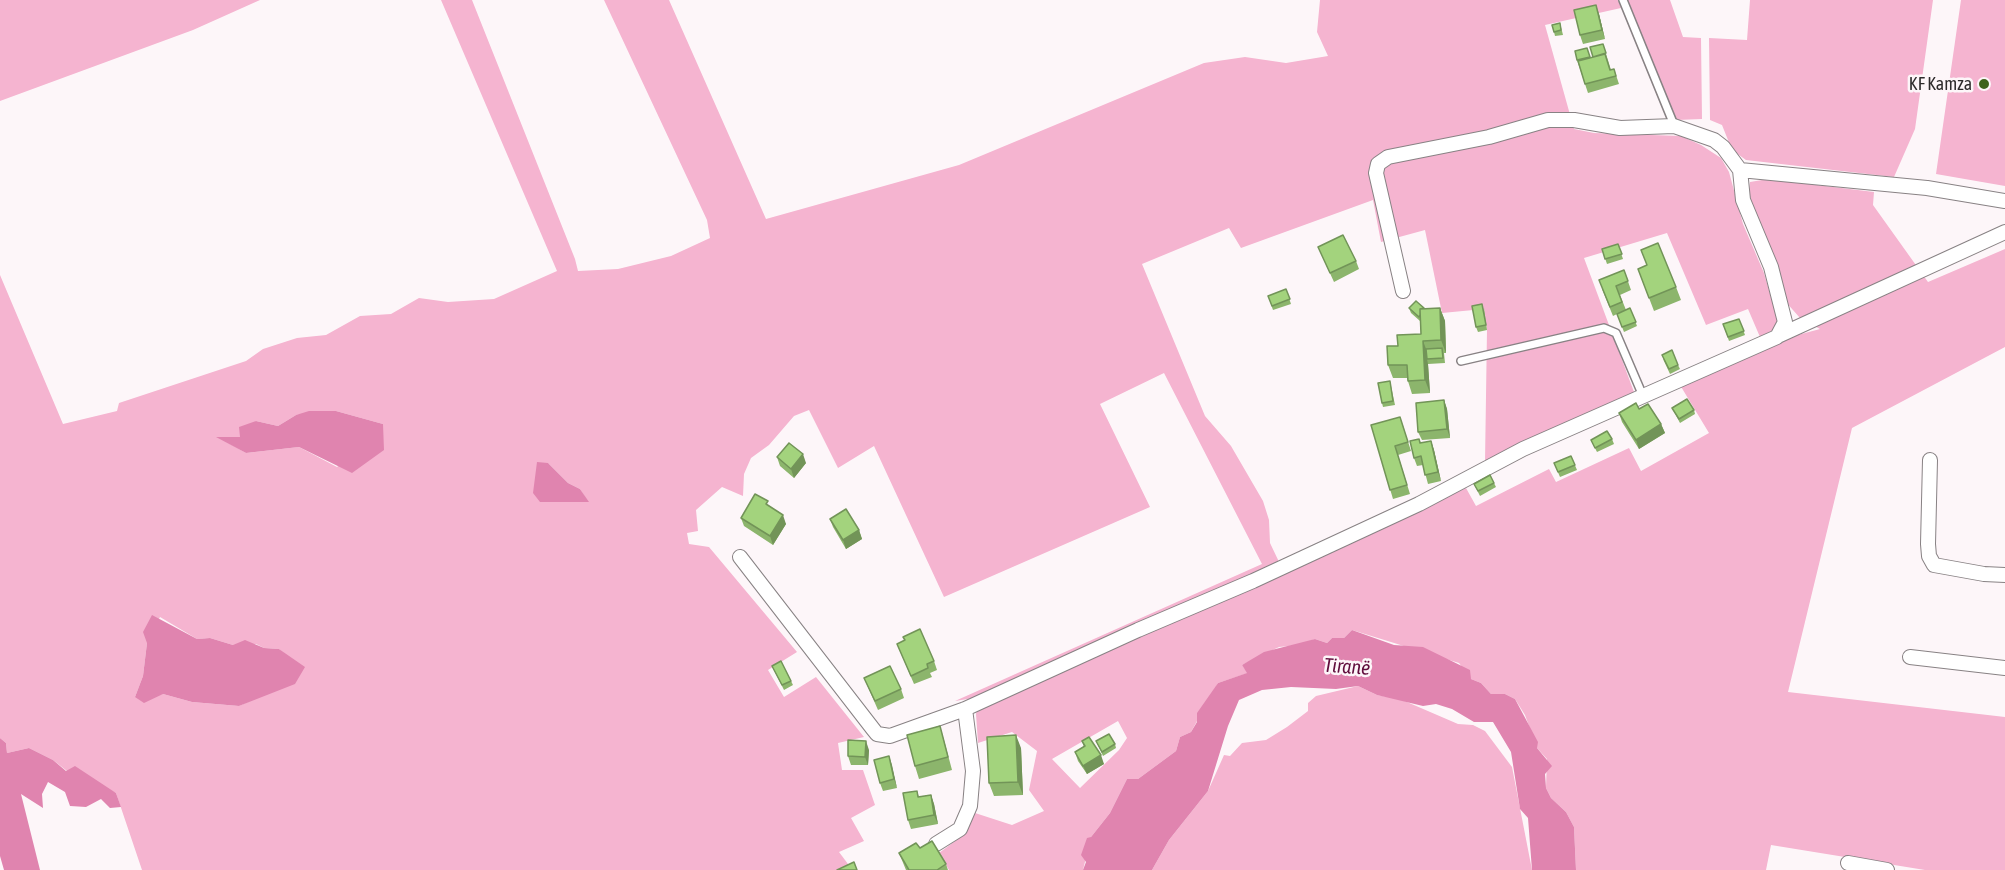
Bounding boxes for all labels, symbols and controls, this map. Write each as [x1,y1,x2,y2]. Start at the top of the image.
place label: KF Kamza [1909,73,1972,95]
marker: KF Kamza [1977,77,1991,91]
water label: Tiranë [1323,653,1371,681]

